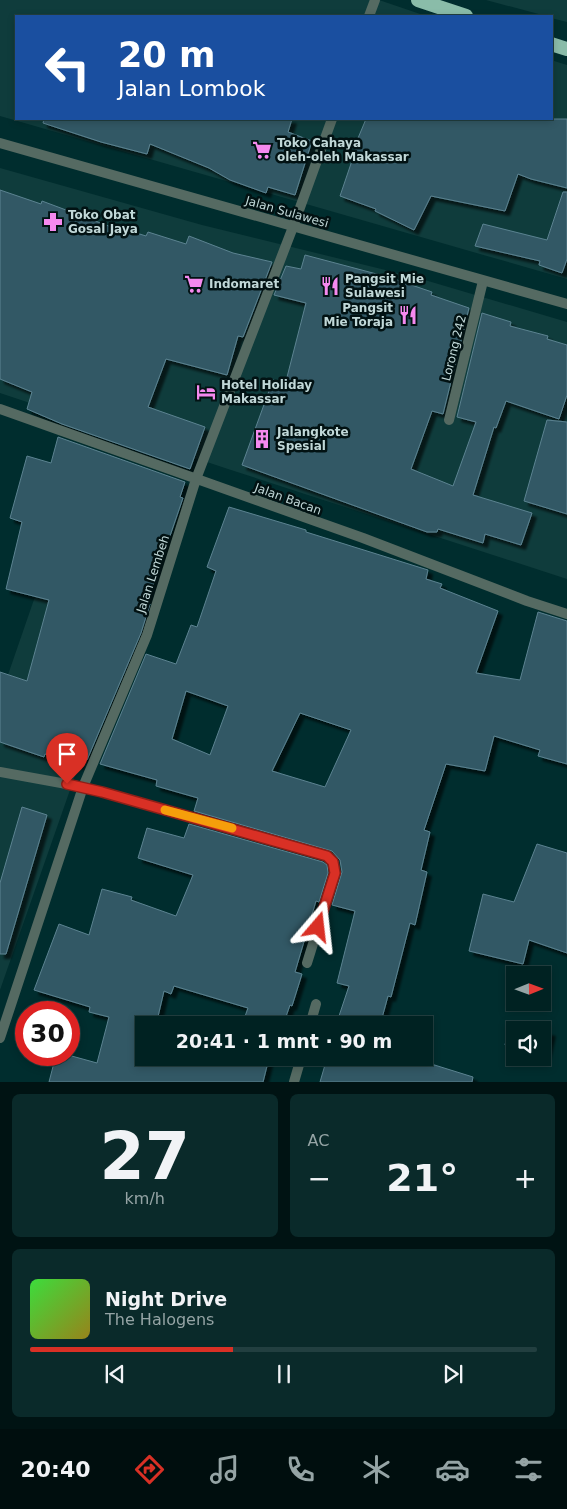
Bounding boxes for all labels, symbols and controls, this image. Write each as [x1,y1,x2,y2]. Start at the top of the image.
icon: left [35,35,100,100]
text: 20 m [118,35,215,75]
text: Jalan Lombok [118,76,265,101]
place label: Toko Cahaya oleh-oleh Makassar [277,136,409,164]
supermarket icon: Toko Cahaya oleh-oleh Makassar [251,139,273,161]
street label: Jalan Sulawesi [243,193,330,231]
place label: Toko Obat Gosal Jaya [68,208,138,236]
pharmacy icon: Toko Obat Gosal Jaya [42,211,64,233]
place label: Pangsit Mie Sulawesi [345,272,424,300]
supermarket icon: Indomaret [183,273,205,295]
restaurant icon: Pangsit Mie Sulawesi [319,275,341,297]
place label: Indomaret [209,277,280,291]
place label: Pangsit Mie Toraja [324,301,393,329]
restaurant icon: Pangsit Mie Toraja [397,304,419,326]
street label: Lorong 242 [439,313,469,383]
place label: Hotel Holiday Makassar [221,378,312,406]
hotel icon: Hotel Holiday Makassar [195,381,217,403]
place label: Jalangkote Spesial [276,425,349,453]
building icon: Jalangkote Spesial [251,428,273,450]
street label: Jalan Bacan [252,480,323,518]
street label: Jalan Lembeh [133,533,172,616]
pin [46,733,88,784]
icon: arrive [53,740,81,768]
position arrow [291,900,343,952]
north arrow [506,966,551,1011]
map controls [506,966,551,1066]
speed limit sign: 30 [15,1001,80,1066]
button: sound [506,1021,551,1066]
text: 20:41 · 1 mnt · 90 m [176,1030,392,1052]
text: 27 [100,1119,190,1194]
text: AC [308,1131,329,1150]
text: 21° [386,1156,458,1200]
text: − [308,1162,331,1195]
text: + [514,1162,537,1195]
text: km/h [125,1189,165,1208]
text: Night Drive [105,1288,227,1310]
text: The Halogens [105,1310,214,1329]
icon: previous [101,1360,129,1388]
icon: pause [270,1360,298,1388]
icon: next [439,1360,467,1388]
icon: directions [132,1452,167,1487]
icon: music [207,1452,242,1487]
icon: phone [283,1452,318,1487]
icon: climate [359,1452,394,1487]
icon: car [435,1452,470,1487]
icon: filters [511,1452,546,1487]
text: 20:40 [20,1457,91,1482]

